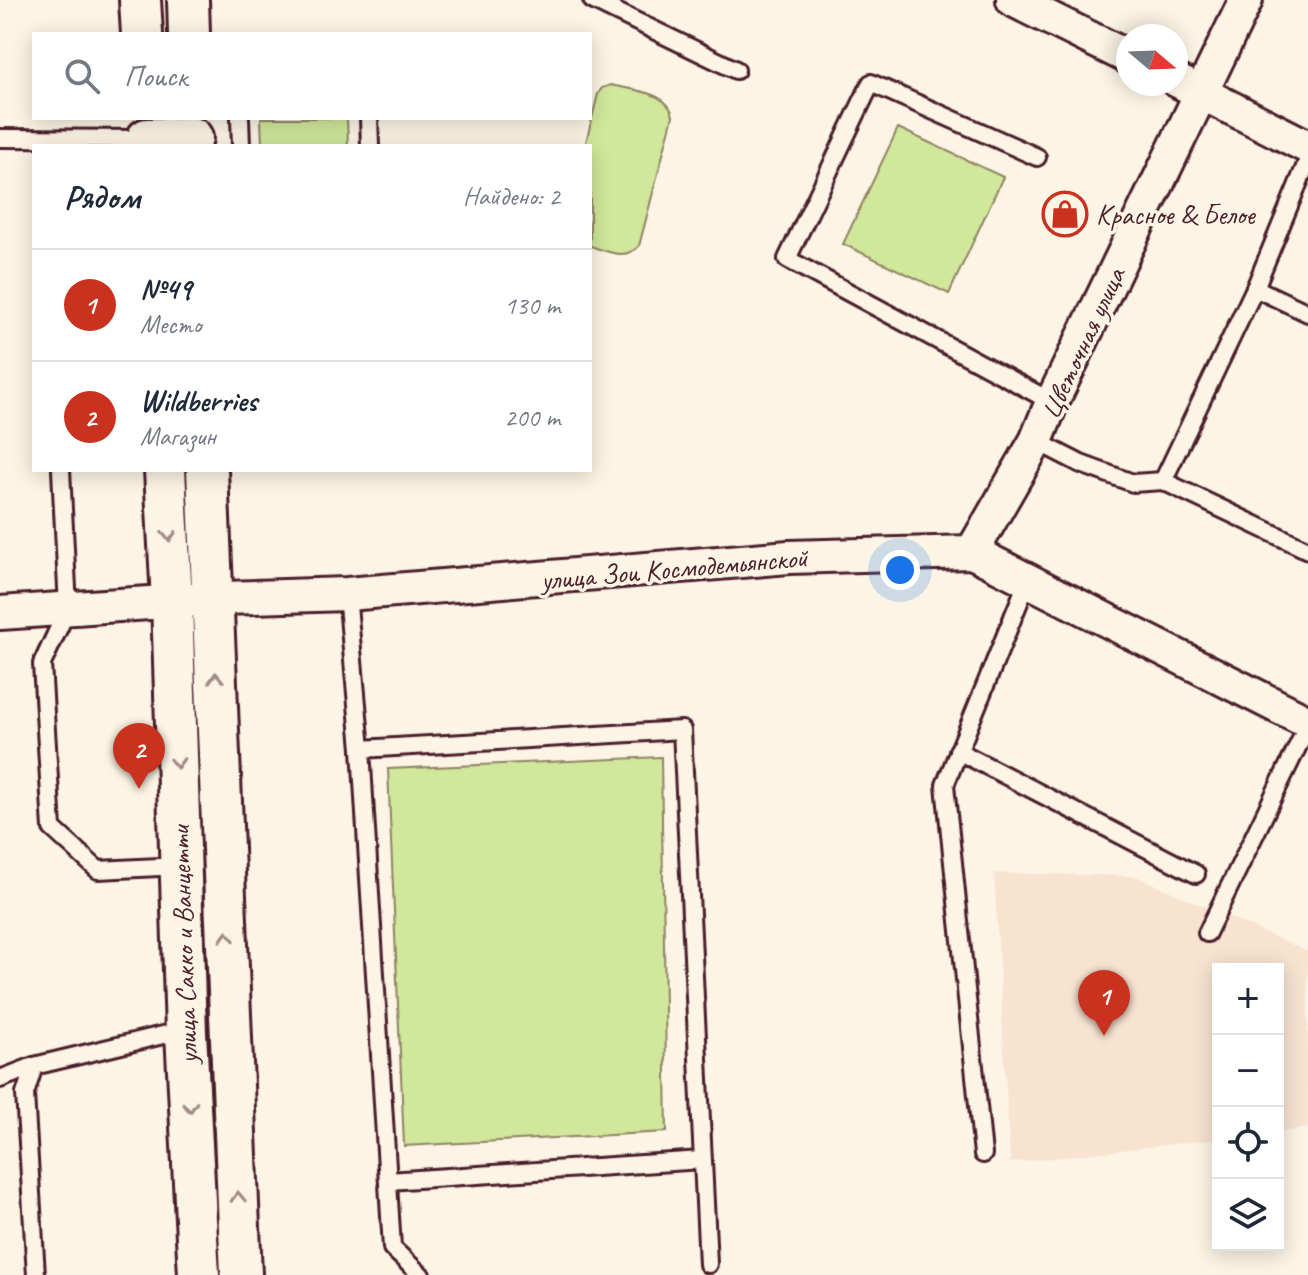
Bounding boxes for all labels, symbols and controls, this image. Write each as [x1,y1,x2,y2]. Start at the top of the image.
north arrow [1116,24,1188,96]
search box [32,32,592,120]
icon: search [60,54,104,98]
text: Поиск [124,57,187,95]
text: Рядом [64,175,140,218]
text: Найдено: 2 [463,180,560,213]
shop icon: Красное & Белое [1041,190,1089,238]
place label: Красное & Белое [1096,197,1256,232]
street label: Цветочная улица [1032,260,1133,424]
text: №49 [140,270,191,308]
text: 1 [84,289,96,322]
text: 130 m [504,289,560,322]
text: Место [140,308,202,341]
text: Wildberries [140,382,257,420]
text: 2 [84,401,96,434]
text: 200 m [504,401,560,434]
text: Магазин [140,420,216,453]
one-way arrow [160,530,177,543]
street label: улица Зои Космодемьянской [537,539,810,598]
your location [880,550,920,590]
one-way arrow [208,671,225,683]
pin: 2 [113,723,165,789]
one-way arrow [169,757,186,770]
street label: улица Сакко и Ванцетти [162,822,205,1067]
one-way arrow [219,930,236,943]
map controls [1212,963,1284,1251]
button: + [1212,963,1284,1035]
pin: 1 [1078,970,1130,1036]
button: − [1212,1035,1284,1107]
one-way arrow [181,1101,198,1114]
button: locate [1212,1107,1284,1179]
button: layers [1212,1179,1284,1251]
one-way arrow [229,1190,246,1203]

